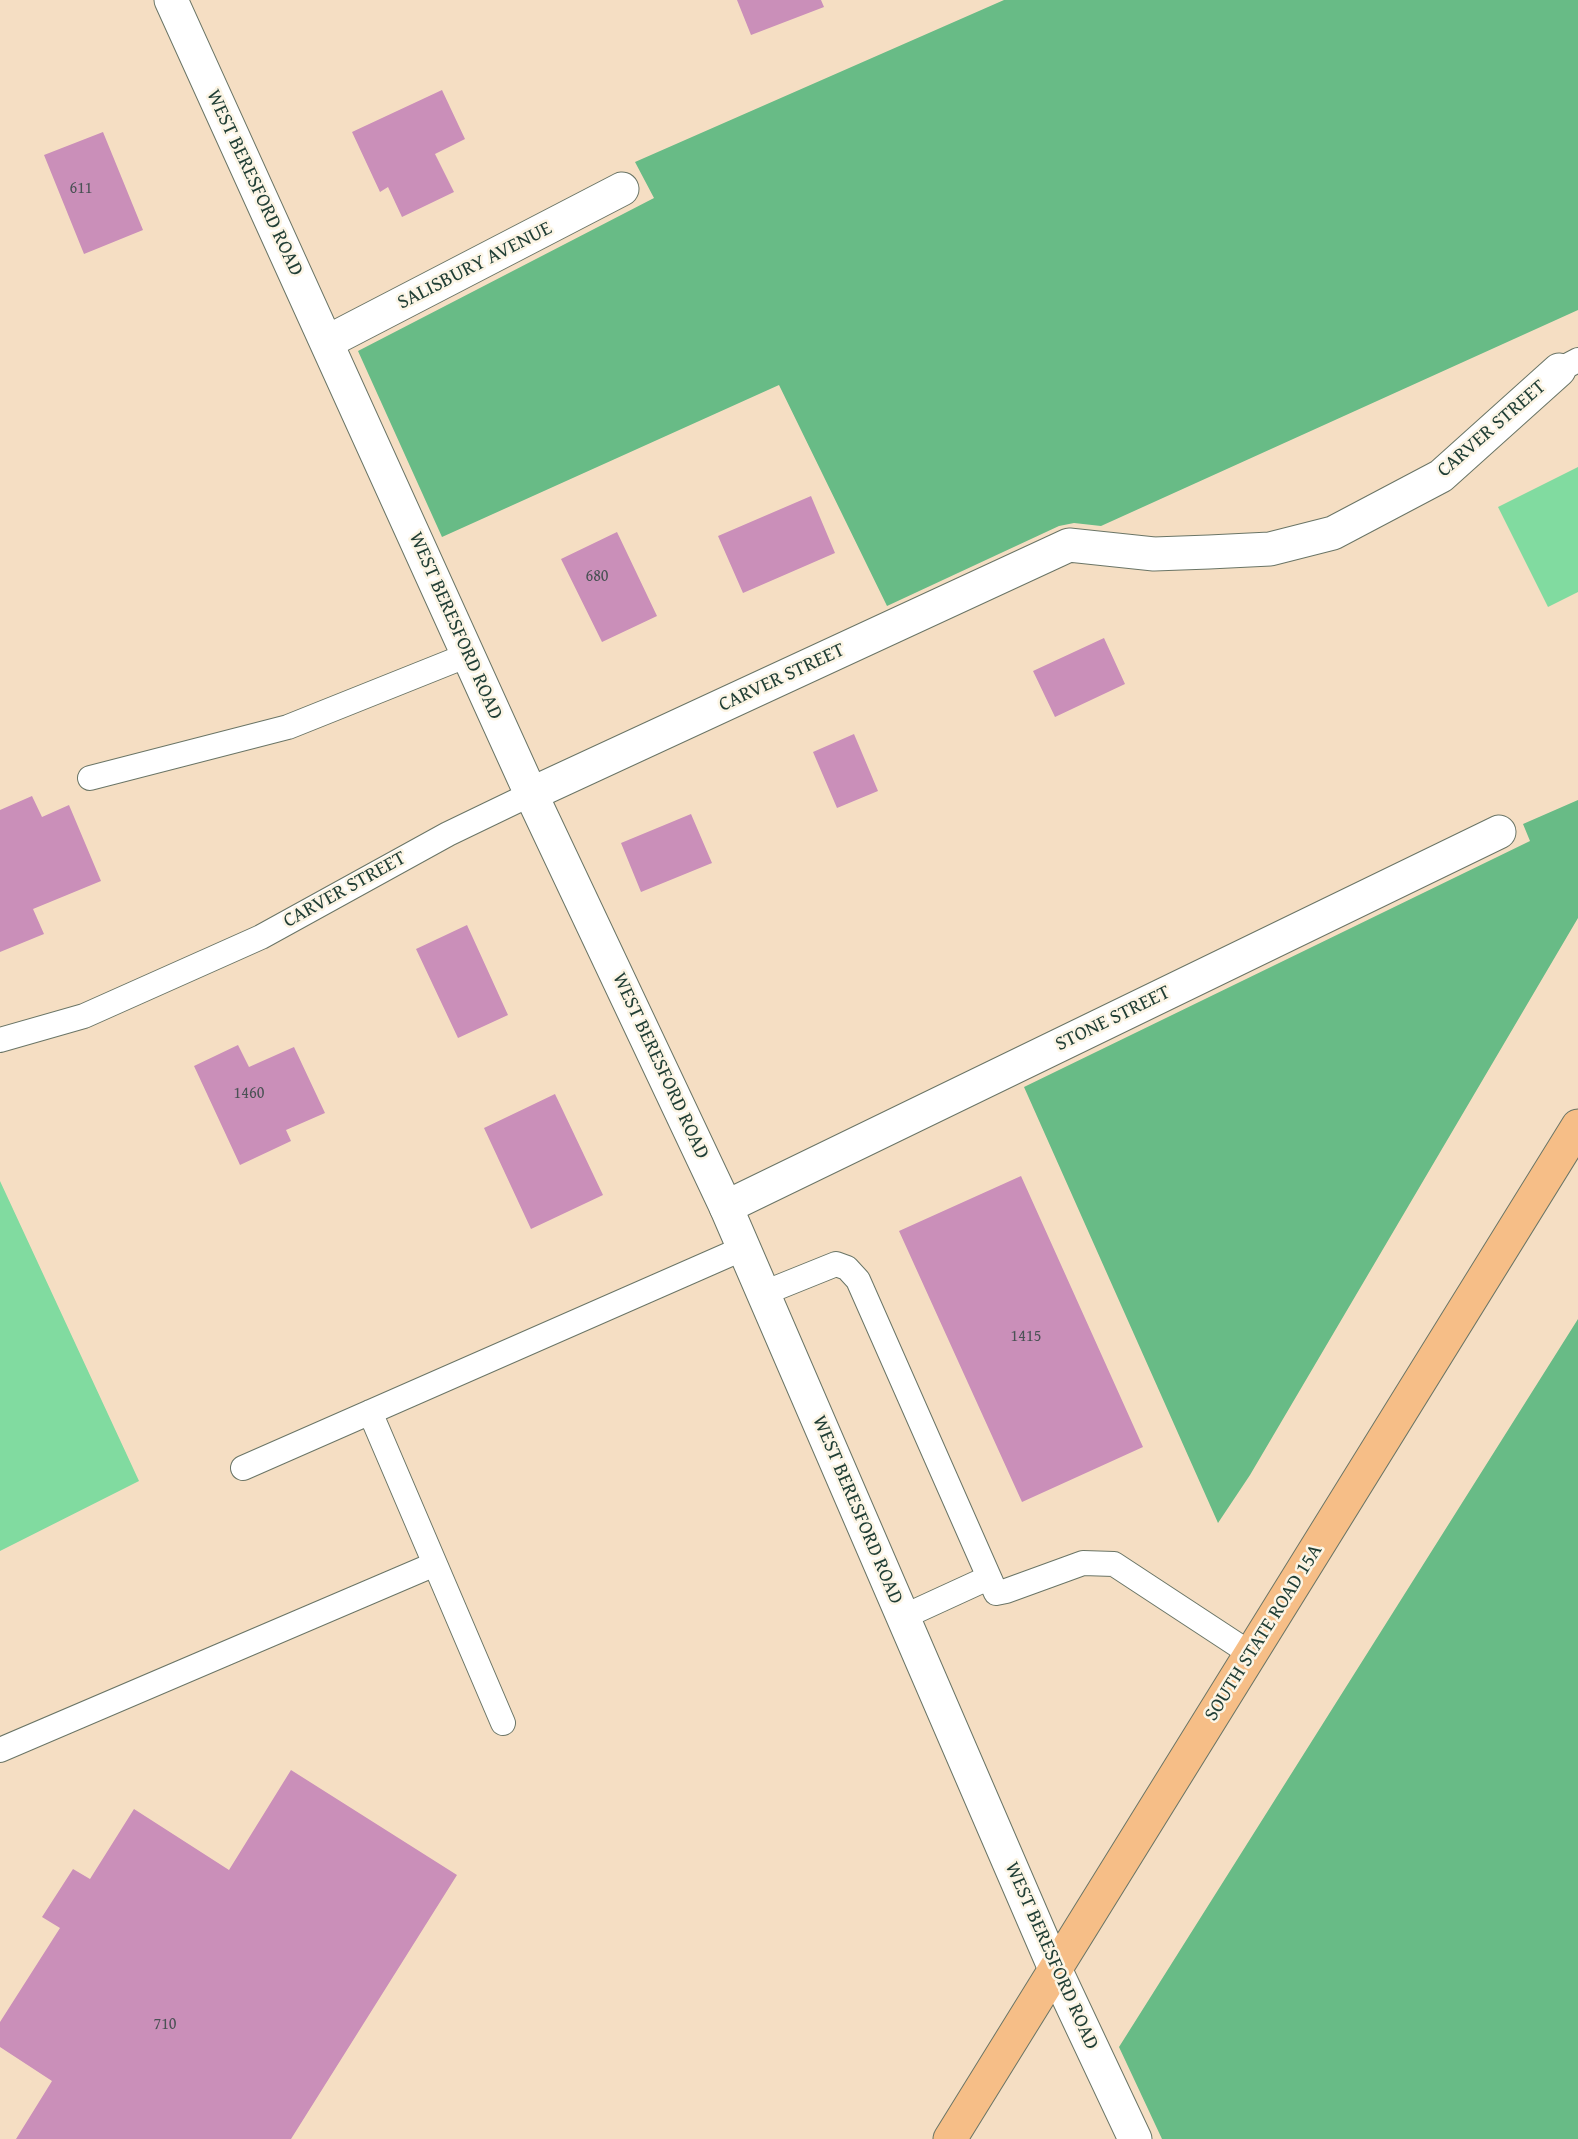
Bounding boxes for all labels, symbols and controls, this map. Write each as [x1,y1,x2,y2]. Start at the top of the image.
street label: WEST BERESFORD ROAD [200,86,308,280]
house number: 611 [69,179,93,199]
street label: SALISBURY AVENUE [394,217,556,315]
street label: CARVER STREET [1433,375,1551,483]
street label: WEST BERESFORD ROAD [403,529,507,723]
house number: 680 [585,567,609,587]
street label: CARVER STREET [715,638,849,718]
street label: CARVER STREET [280,846,410,934]
street label: WEST BERESFORD ROAD [606,969,714,1163]
street label: STONE STREET [1052,981,1174,1057]
house number: 1460 [234,1084,264,1104]
house number: 1415 [1011,1327,1041,1347]
street label: WEST BERESFORD ROAD [806,1412,908,1608]
street label: SOUTH STATE ROAD 15A [1200,1540,1328,1726]
street label: WEST BERESFORD ROAD [999,1859,1103,2053]
house number: 710 [153,2015,177,2035]

